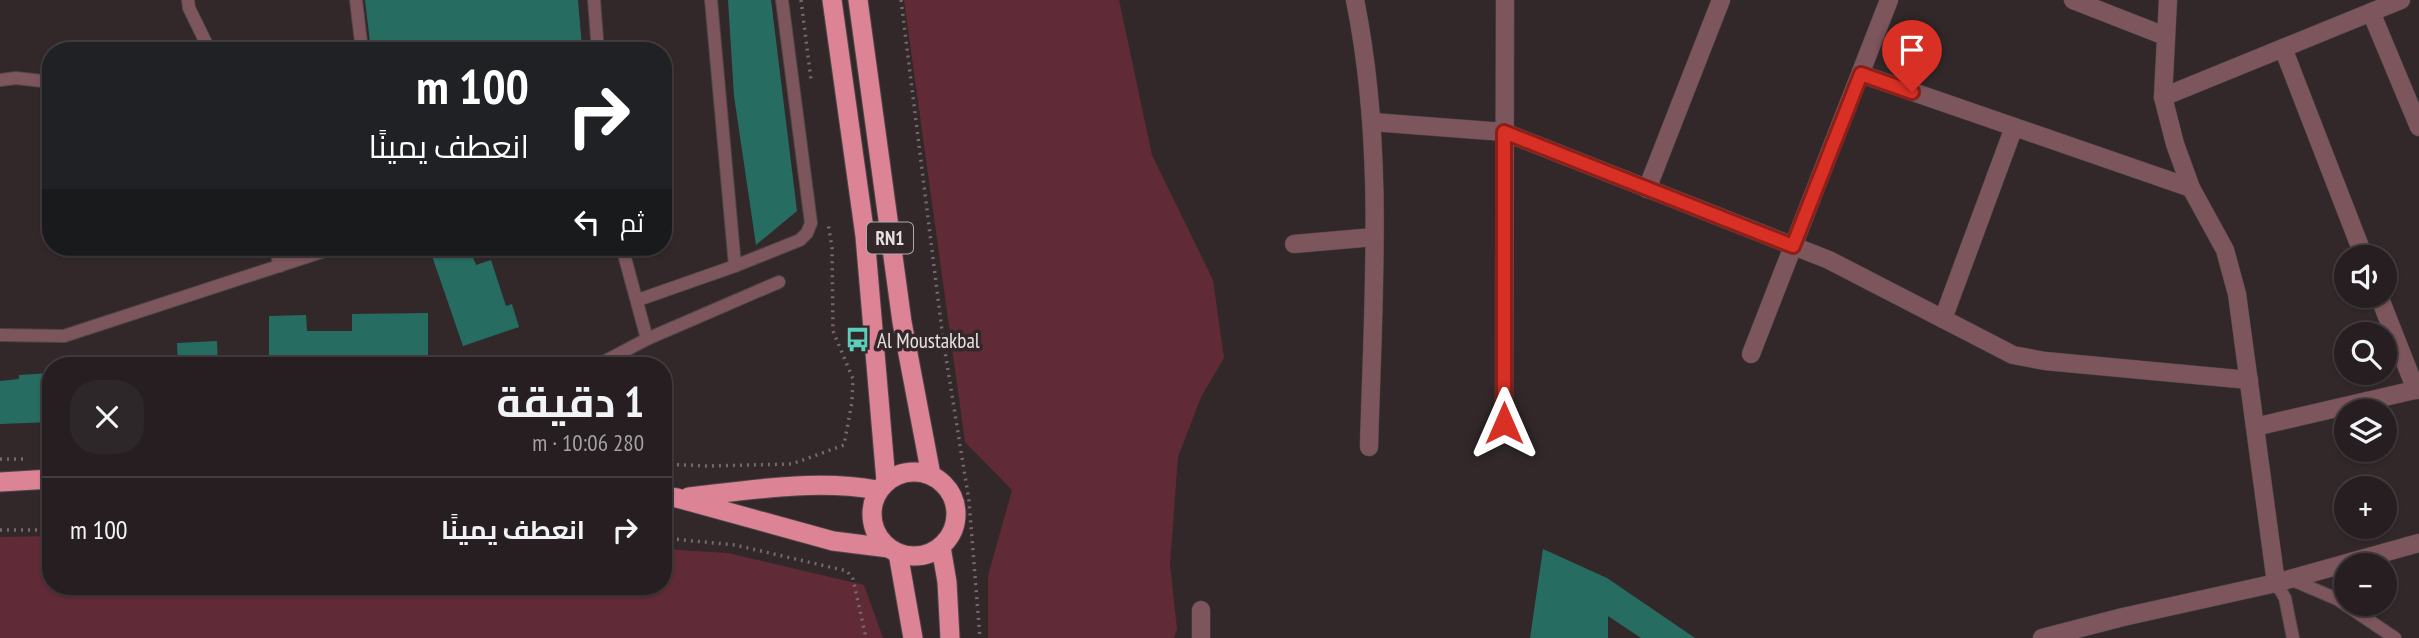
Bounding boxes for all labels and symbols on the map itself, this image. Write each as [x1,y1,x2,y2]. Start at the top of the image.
pin [1882,20,1942,92]
road number: RN1 [867,222,913,254]
bus stop icon: Al Moustakbal [843,326,871,354]
place label: Al Moustakbal [877,327,980,354]
position arrow [1467,386,1541,460]

